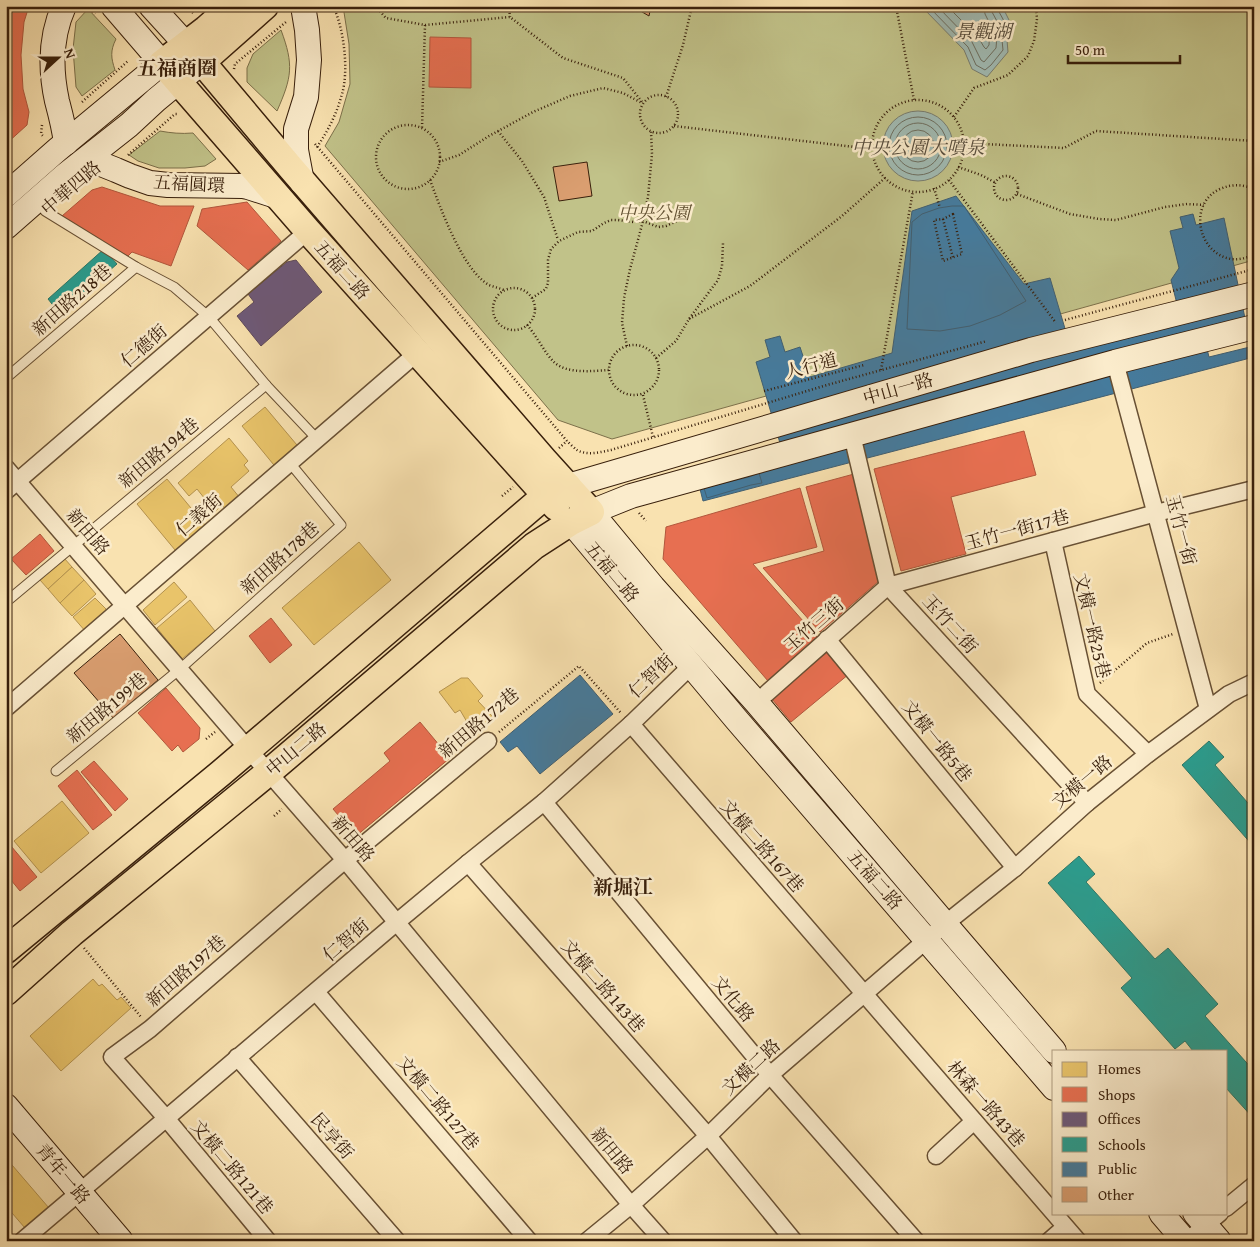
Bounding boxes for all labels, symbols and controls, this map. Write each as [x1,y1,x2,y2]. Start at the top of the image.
water label: 景觀湖 [954,17,1014,45]
north arrow [32,32,82,82]
scale bar [1068,32,1180,64]
text: 50 m [1075,39,1106,60]
text: N [59,45,81,62]
district label: 五福商圈 [137,53,217,82]
water label: 中央公園大噴泉 [851,133,985,161]
street label: 中華四路 [35,154,107,221]
street label: 五福圓環 [152,168,226,199]
park label: 中央公園 [618,199,693,226]
street label: 五福二路 [308,234,376,305]
street label: 新田路218巷 [26,257,118,342]
street label: 仁德街 [114,318,173,374]
street label: 人行道 [781,345,840,386]
street label: 中山一路 [860,366,936,411]
street label: 新田路194巷 [112,411,205,494]
street label: 仁義街 [169,487,228,543]
street label: 玉竹一街 [1159,492,1204,568]
street label: 新田路 [60,502,116,561]
street label: 玉竹一街17巷 [962,503,1072,556]
street label: 新田路178巷 [234,515,325,600]
street label: 五福二路 [579,535,646,608]
street label: 文橫一路25巷 [1067,571,1118,681]
street label: 玉竹二街 [916,588,984,659]
street label: 玉竹三街 [778,591,850,658]
street label: 仁智街 [622,647,679,704]
street label: 新田路199巷 [60,666,153,749]
street label: 新田路172巷 [432,681,525,764]
street label: 文橫一路5巷 [896,694,979,788]
street label: 中山二路 [259,715,332,782]
street label: 文橫一路 [1045,748,1118,815]
street label: 文橫二路167巷 [714,793,811,898]
street label: 新田路 [325,809,381,868]
street label: 五福二路 [842,844,909,916]
district label: 新堀江 [593,872,653,901]
street label: 仁智街 [316,912,375,968]
street label: 新田路197巷 [140,928,232,1013]
street label: 文橫二路143巷 [555,933,652,1038]
street label: 文化路 [706,969,761,1028]
street label: 文橫二路 [715,1032,786,1101]
street label: 文橫二路127巷 [391,1050,486,1156]
legend [1052,1050,1228,1214]
street label: 林森一路43巷 [941,1054,1032,1153]
text: Homes [1098,1058,1141,1079]
text: Shops [1098,1084,1135,1105]
street label: 民享街 [304,1106,360,1165]
text: Offices [1098,1108,1141,1129]
street label: 文橫二路121巷 [185,1114,280,1220]
street label: 新田路 [585,1121,640,1180]
text: Schools [1098,1134,1146,1155]
street label: 青年一路 [30,1137,97,1210]
text: Public [1098,1158,1137,1179]
text: Other [1098,1184,1134,1205]

